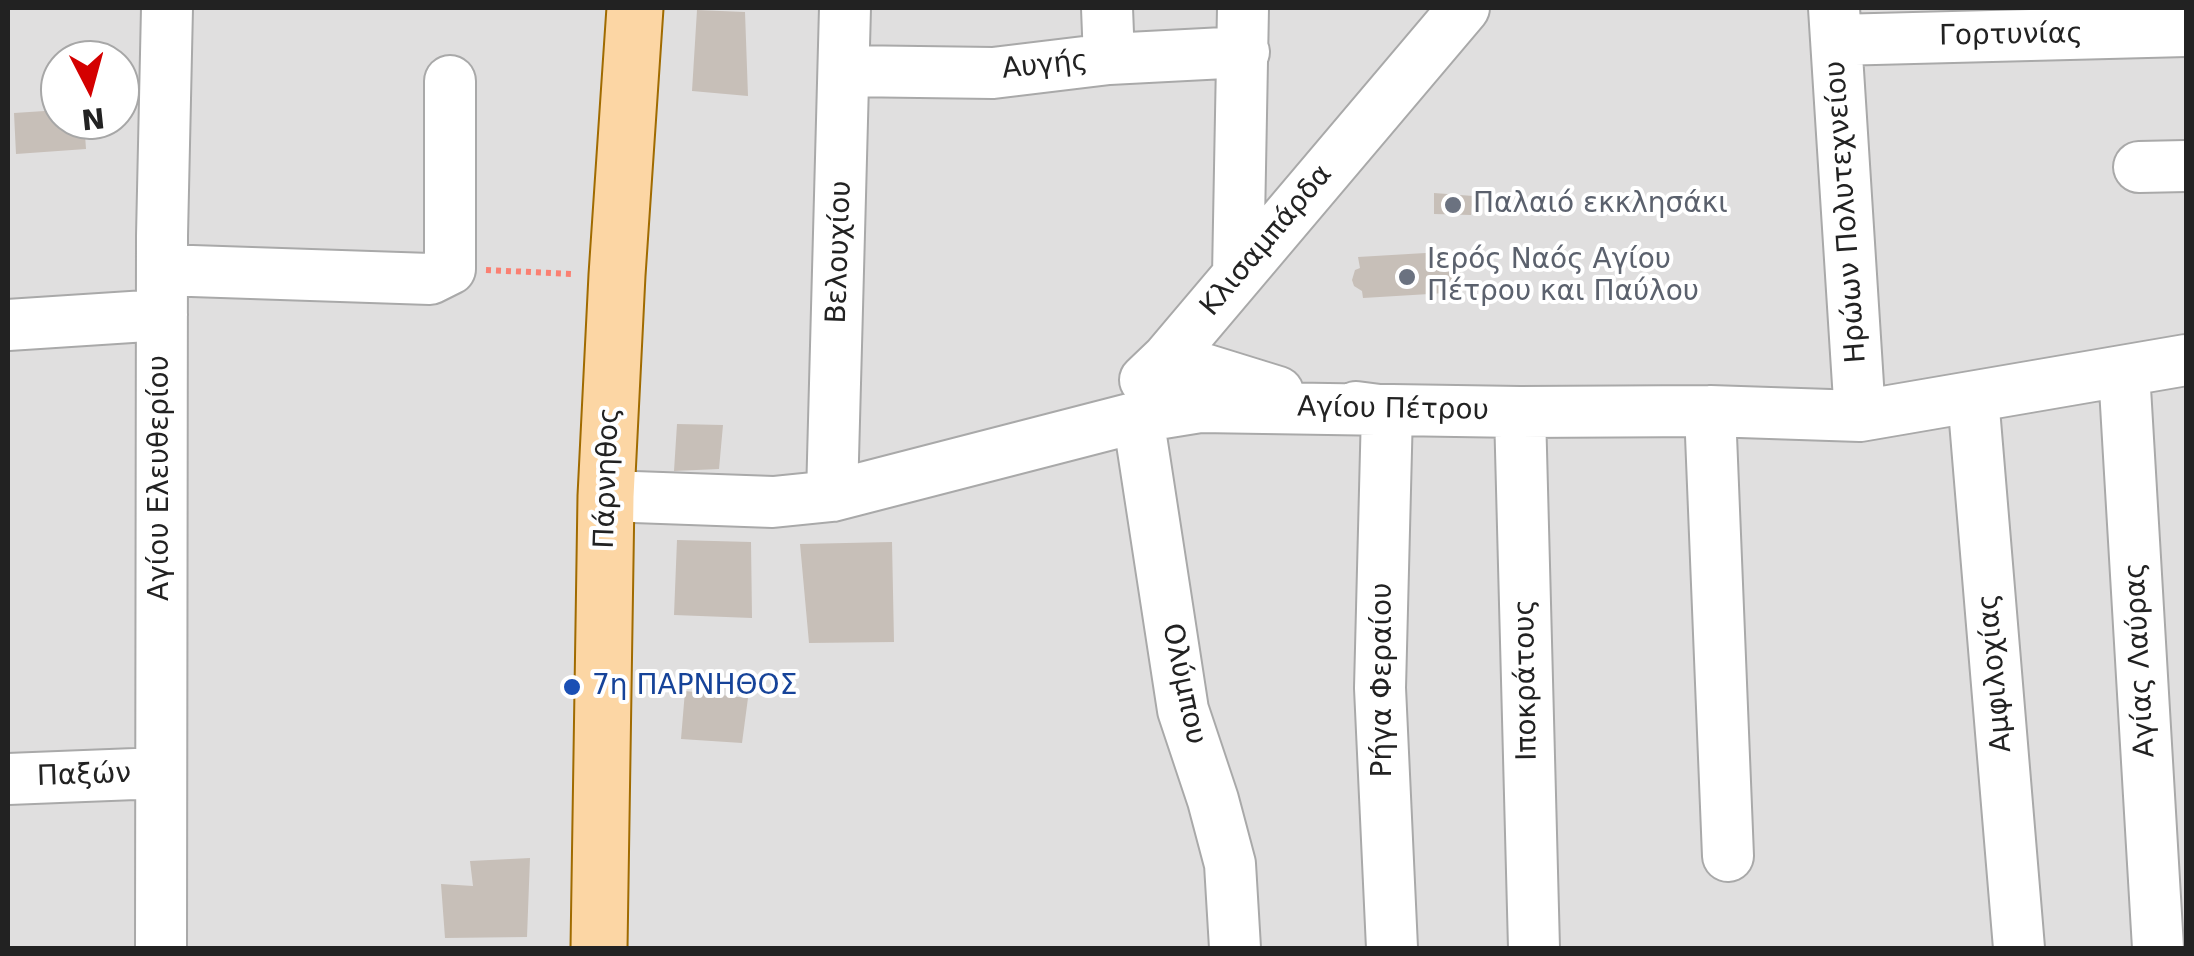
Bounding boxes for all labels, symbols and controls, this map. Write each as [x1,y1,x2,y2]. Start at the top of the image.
street label: Γορτυνίας [1939,18,2083,54]
north arrow [40,40,140,140]
street label: Αυγής [1000,45,1090,87]
street label: Ηρώων Πολυτεχνείου [1820,60,1874,364]
text: N [80,101,106,136]
street label: Κλισαμπάρδα [1194,159,1340,323]
street label: Βελουχίου [821,180,859,324]
place label: Παλαιό εκκλησάκι [1473,188,1728,222]
marker: Παλαιό εκκλησάκι [1442,194,1464,216]
place label: Ιερός Ναός Αγίου Πέτρου και Παύλου [1427,244,1699,310]
marker: Ιερός Ναός Αγίου Πέτρου και Παύλου [1396,266,1418,288]
street label: Αγίου Ελευθερίου [144,355,178,601]
street label: Αγίου Πέτρου [1297,392,1489,428]
street label: Πάρνηθος [589,407,627,549]
street label: Αγίας Λαύρας [2119,562,2163,758]
street label: Ρήγα Φεραίου [1367,583,1401,777]
street label: Αμφιλοχίας [1972,592,2020,754]
street label: Ιποκράτους [1509,599,1545,761]
street label: Ολύμπου [1154,620,1212,748]
place label: 7η ΠΑΡΝΗΘΟΣ [592,670,797,704]
marker: 7η ΠΑΡΝΗΘΟΣ [561,676,583,698]
street label: Παξών [36,758,132,794]

